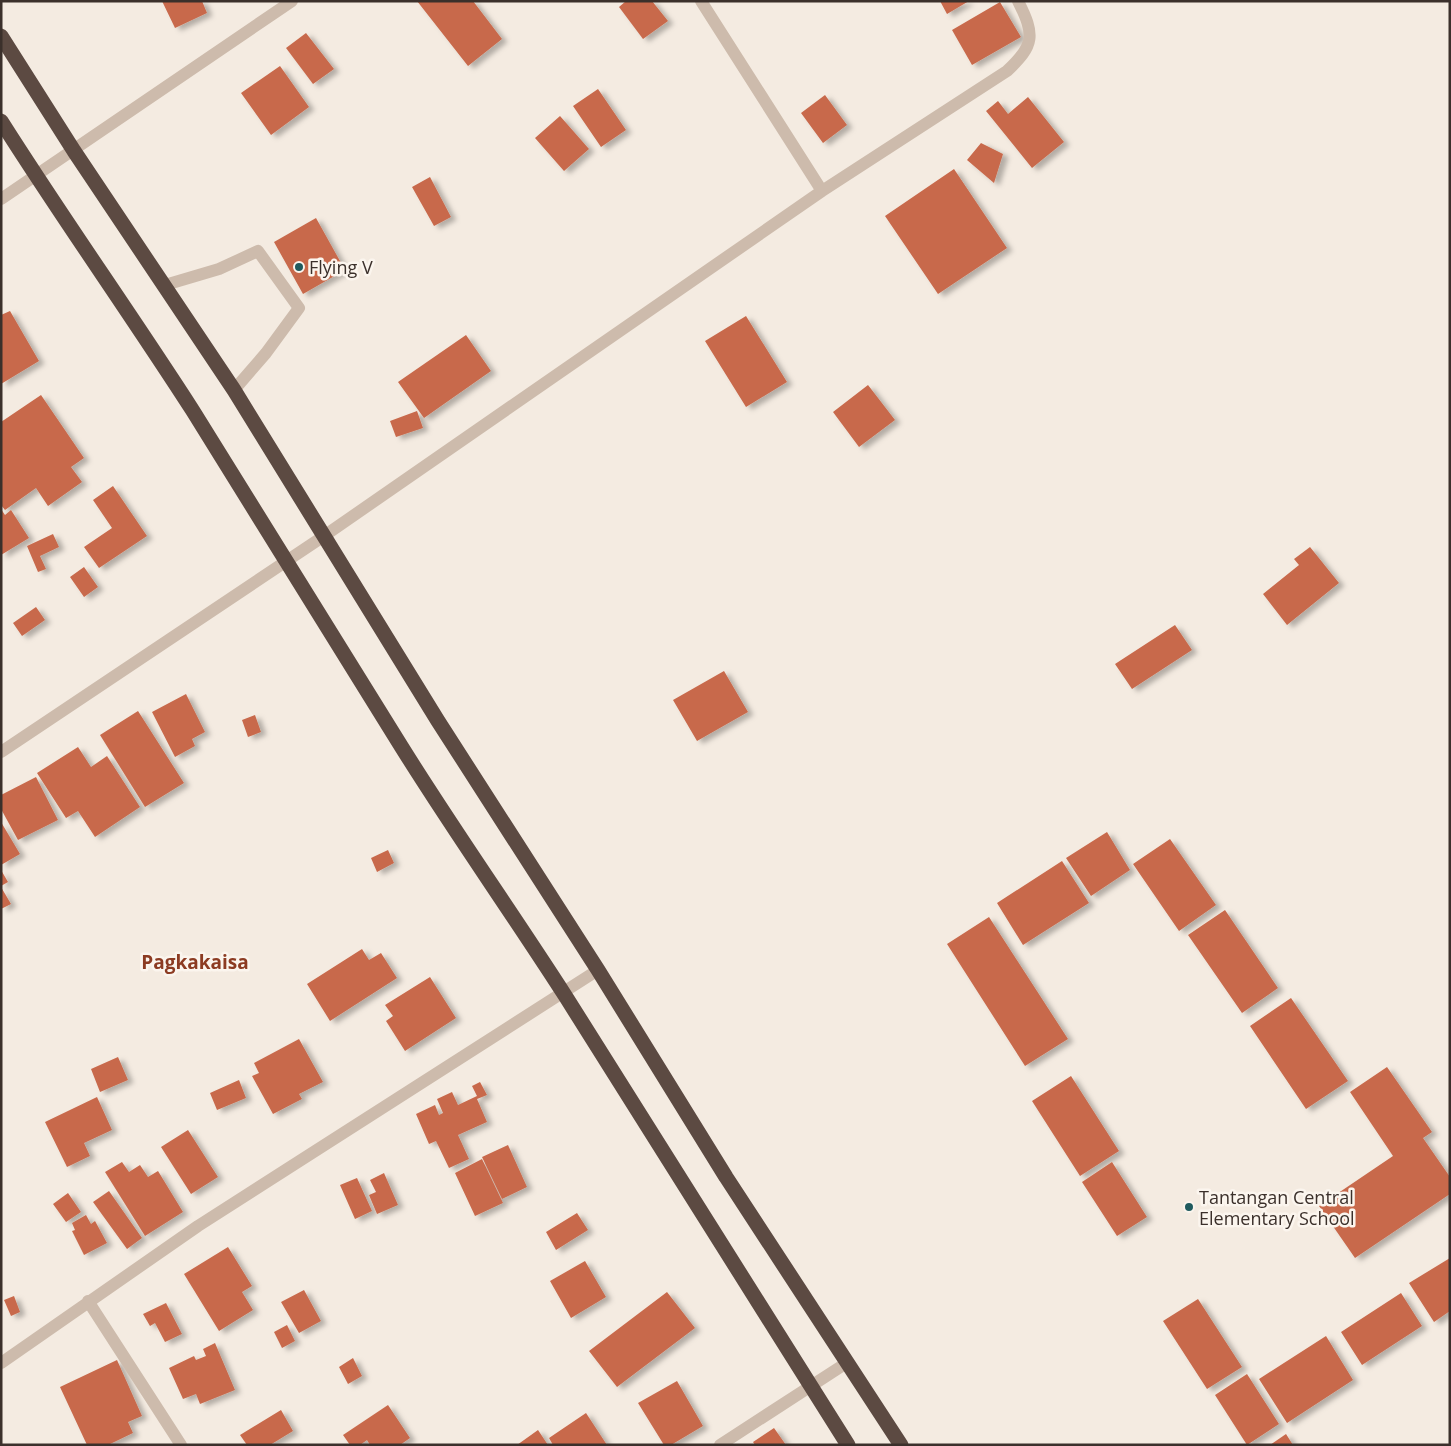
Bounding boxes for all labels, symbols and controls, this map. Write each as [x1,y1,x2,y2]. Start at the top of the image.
place label: Flying V [309,255,373,279]
marker: Flying V [293,261,305,273]
district label: Pagkakaisa [141,949,249,975]
place label: Tantangan Central Elementary School [1199,1185,1355,1230]
marker: Tantangan Central Elementary School [1183,1201,1195,1213]

